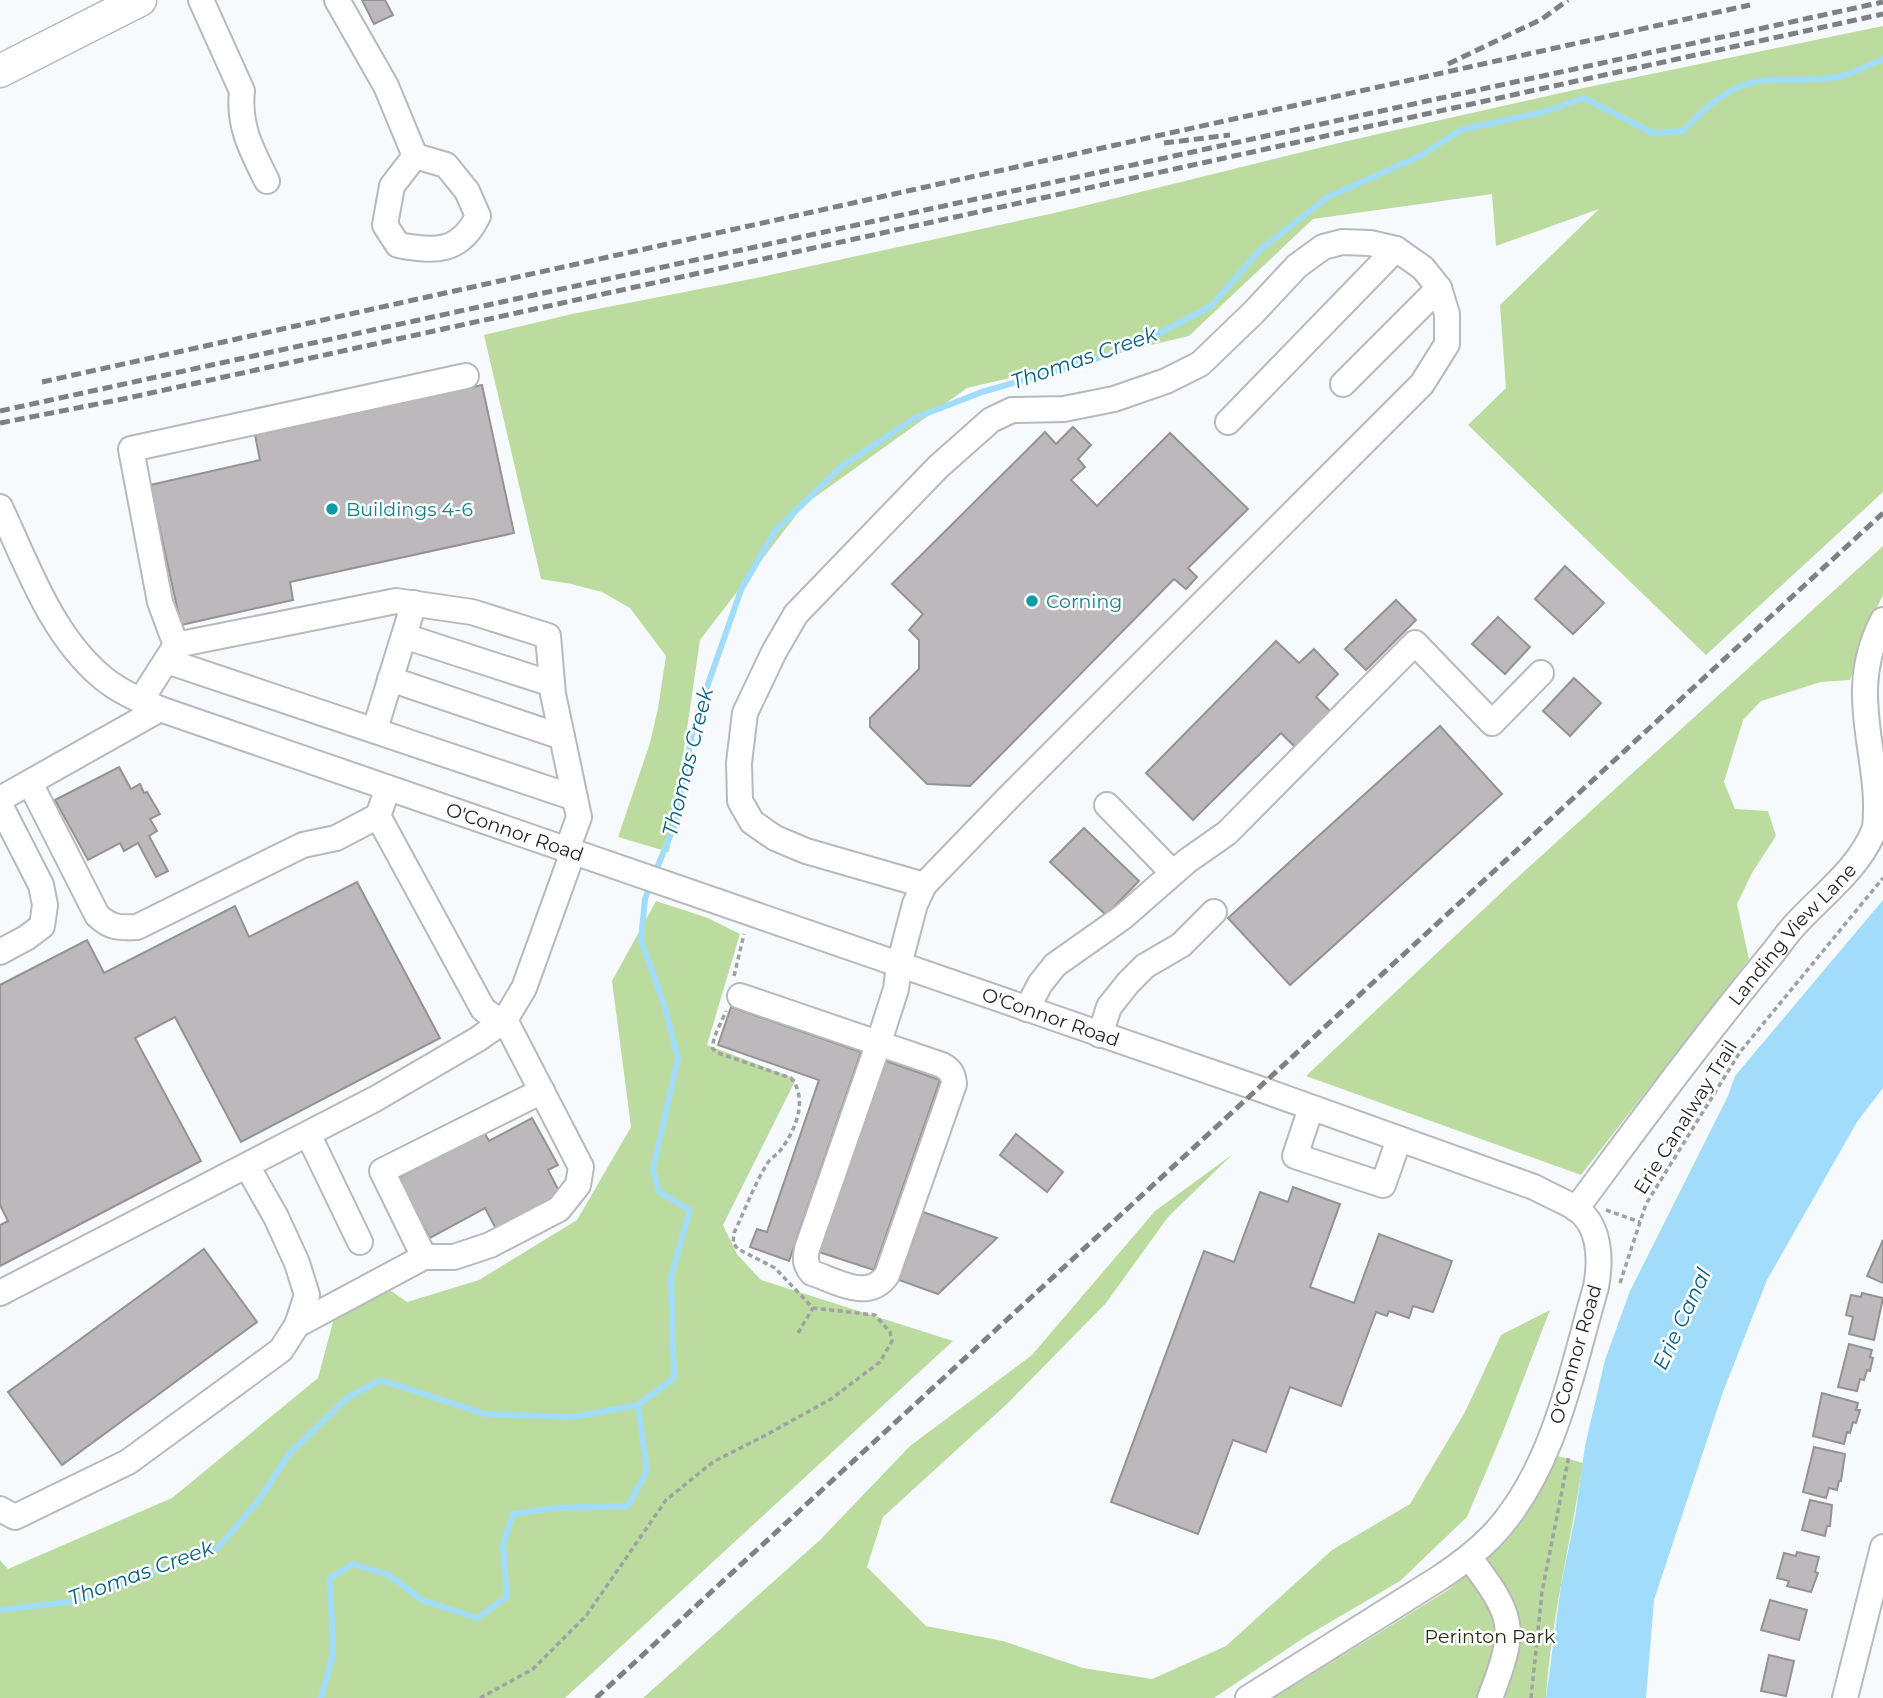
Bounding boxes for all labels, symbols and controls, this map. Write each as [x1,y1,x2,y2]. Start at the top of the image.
water label: Thomas Creek [1008,320,1162,394]
place label: Buildings 4-6 [346,498,473,521]
marker: Buildings 4-6 [324,501,340,517]
place label: Corning [1046,590,1122,613]
marker: Corning [1024,593,1040,609]
water label: Thomas Creek [657,683,718,839]
street label: O'Connor Road [443,798,587,866]
street label: Landing View Lane [1724,859,1861,1010]
street label: O'Connor Road [979,983,1123,1052]
street label: Erie Canalway Trail [1629,1036,1742,1198]
water label: Erie Canal [1647,1264,1716,1374]
street label: O'Connor Road [1545,1282,1606,1427]
water label: Thomas Creek [65,1534,218,1610]
park label: Perinton Park [1425,1625,1556,1648]

